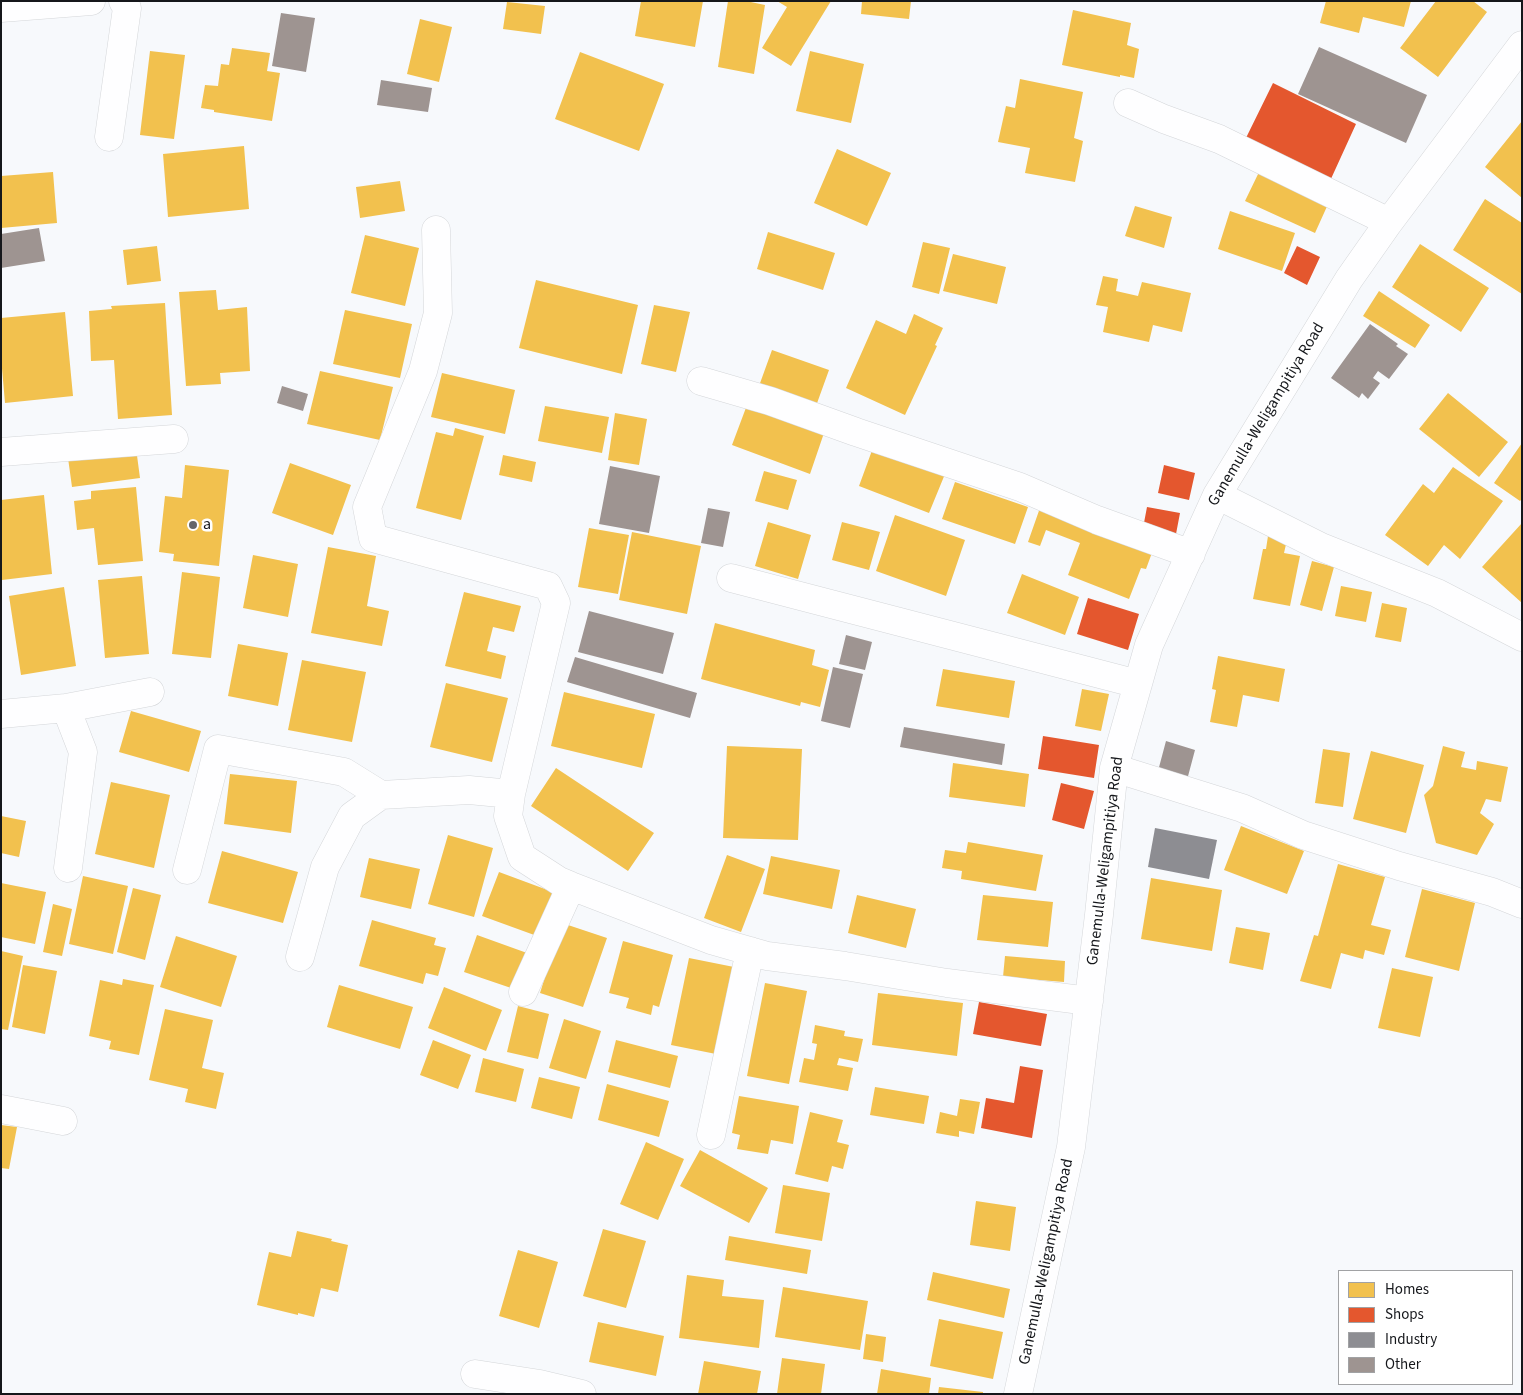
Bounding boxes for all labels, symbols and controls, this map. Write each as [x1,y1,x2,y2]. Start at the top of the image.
street label: Ganemulla-Weligampitiya Road [1205,320,1329,510]
place label: a [203,515,211,535]
marker: a [187,519,199,531]
street label: Ganemulla-Weligampitiya Road [1084,756,1128,966]
street label: Ganemulla-Weligampitiya Road [1016,1157,1078,1367]
legend [1338,1270,1513,1385]
text: Homes [1385,1279,1429,1300]
text: Shops [1385,1304,1424,1325]
text: Industry [1385,1329,1437,1350]
text: Other [1385,1354,1421,1375]

